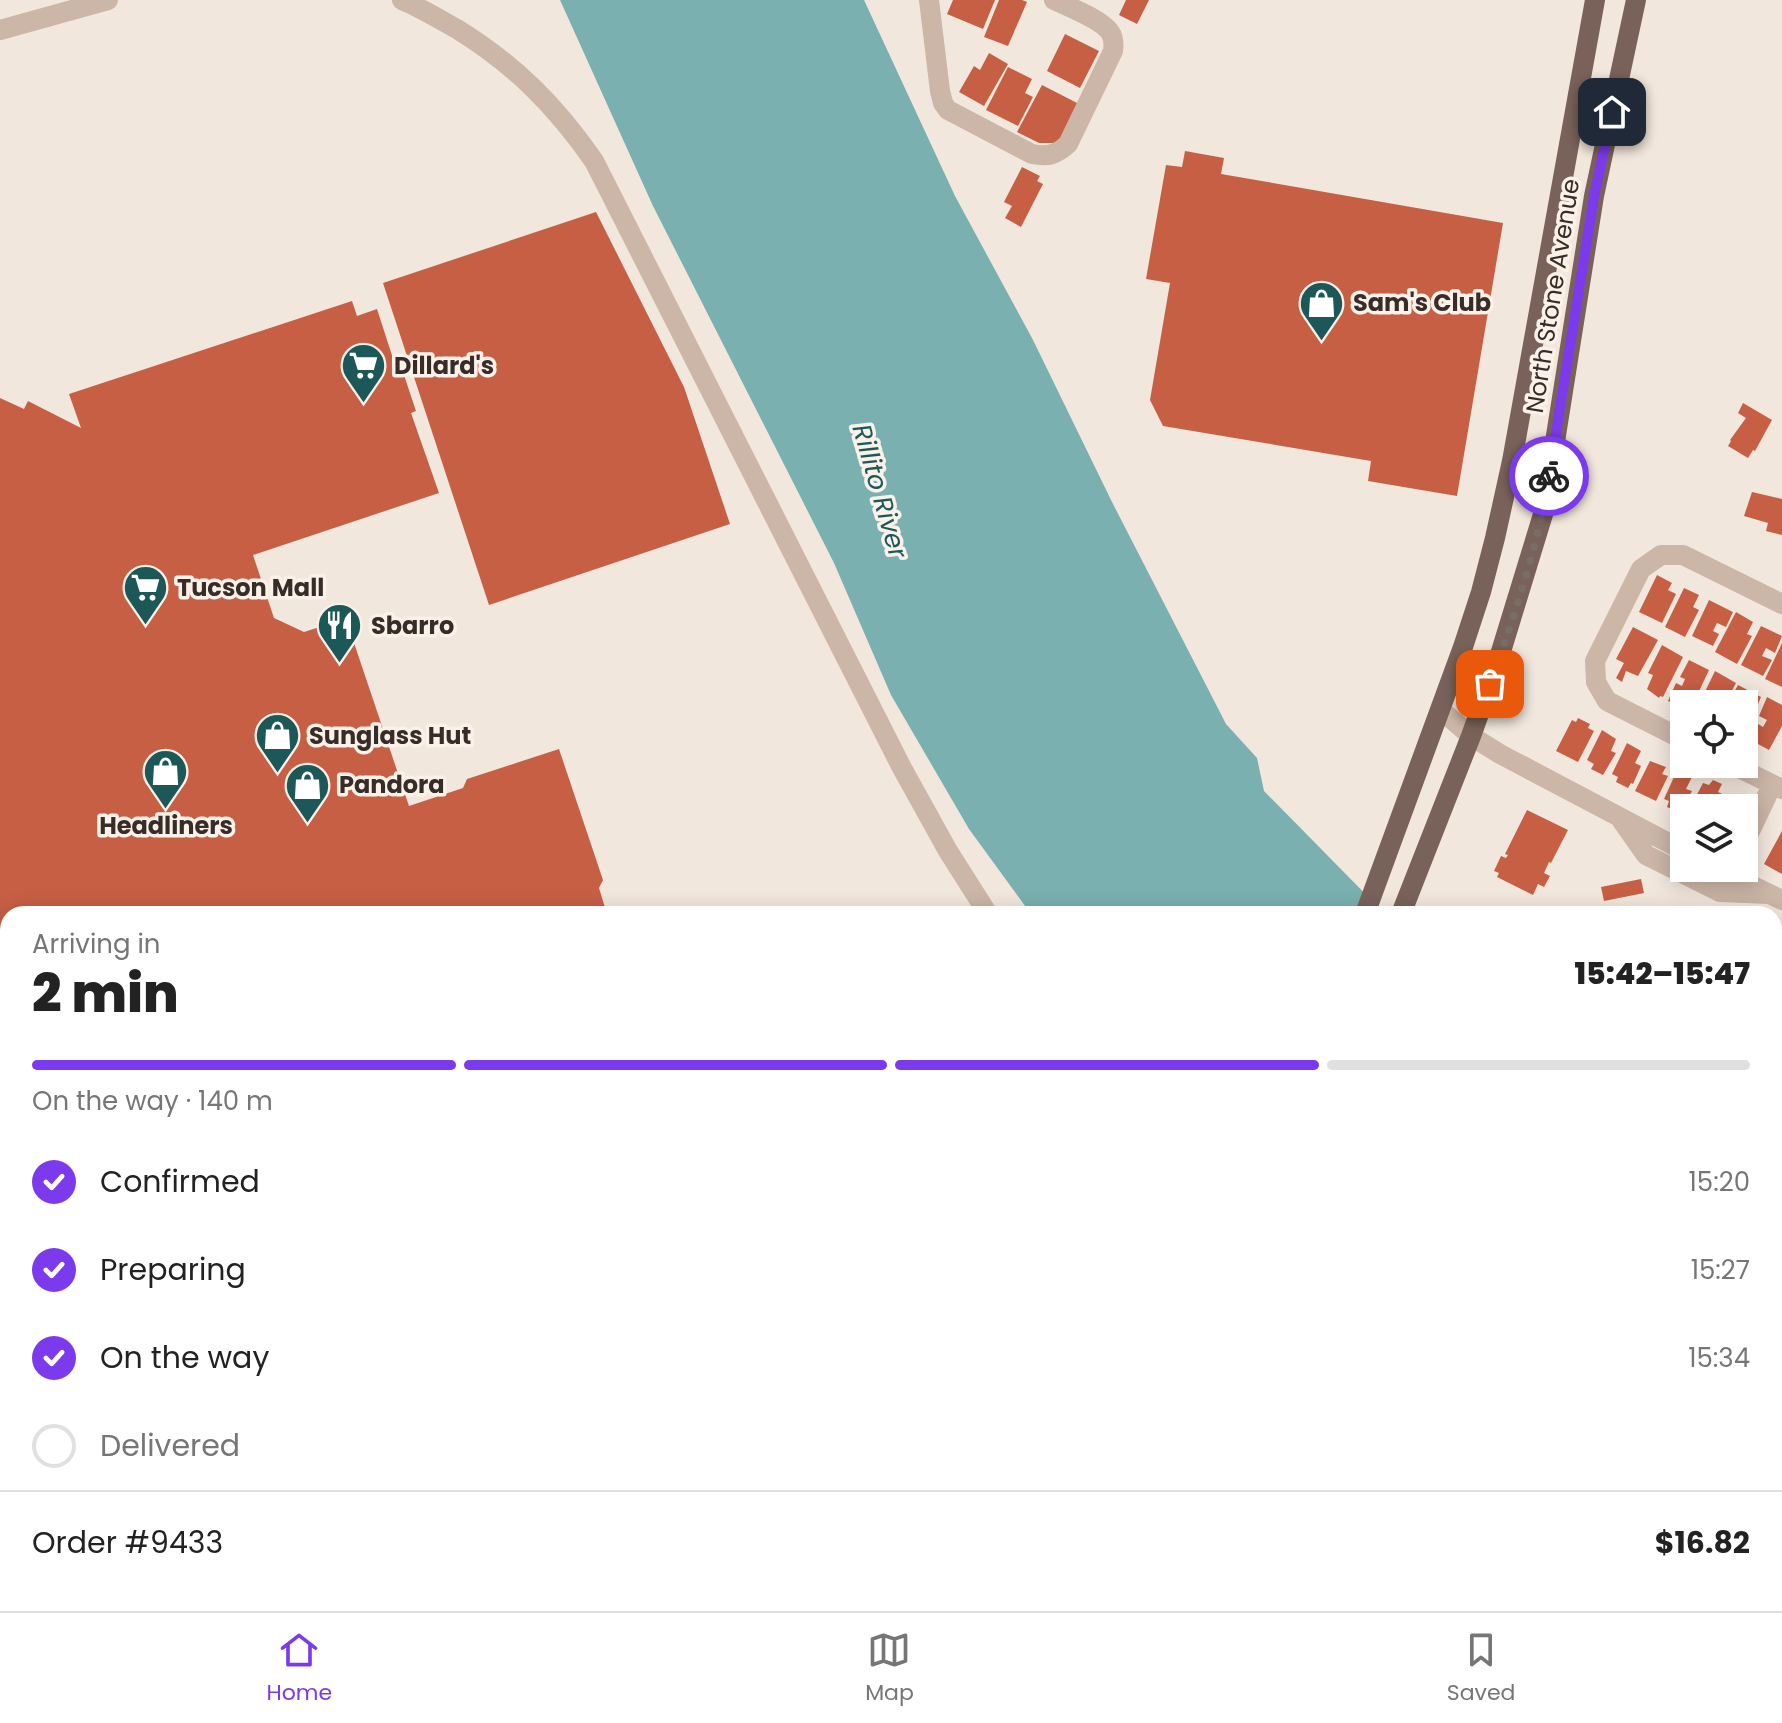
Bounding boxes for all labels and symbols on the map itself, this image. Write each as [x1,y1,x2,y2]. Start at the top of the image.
pin [1578,78,1646,146]
street label: North Stone Avenue [1518,176,1587,415]
shop icon: Sam's Club [1298,279,1346,342]
place label: Sam's Club [1353,286,1491,319]
supermarket icon: Dillard's [339,342,387,405]
place label: Dillard's [394,349,494,382]
water label: Rillito River [844,420,917,563]
courier [1509,436,1589,516]
supermarket icon: Tucson Mall [122,564,170,627]
place label: Tucson Mall [177,571,324,604]
restaurant icon: Sbarro [316,602,364,665]
place label: Sbarro [371,609,454,642]
pin [1456,650,1524,718]
shop icon: Sunglass Hut [254,712,302,775]
place label: Sunglass Hut [309,719,471,752]
shop icon: Headliners [142,748,190,811]
shop icon: Pandora [284,761,332,824]
place label: Pandora [339,768,445,801]
place label: Headliners [99,809,233,842]

